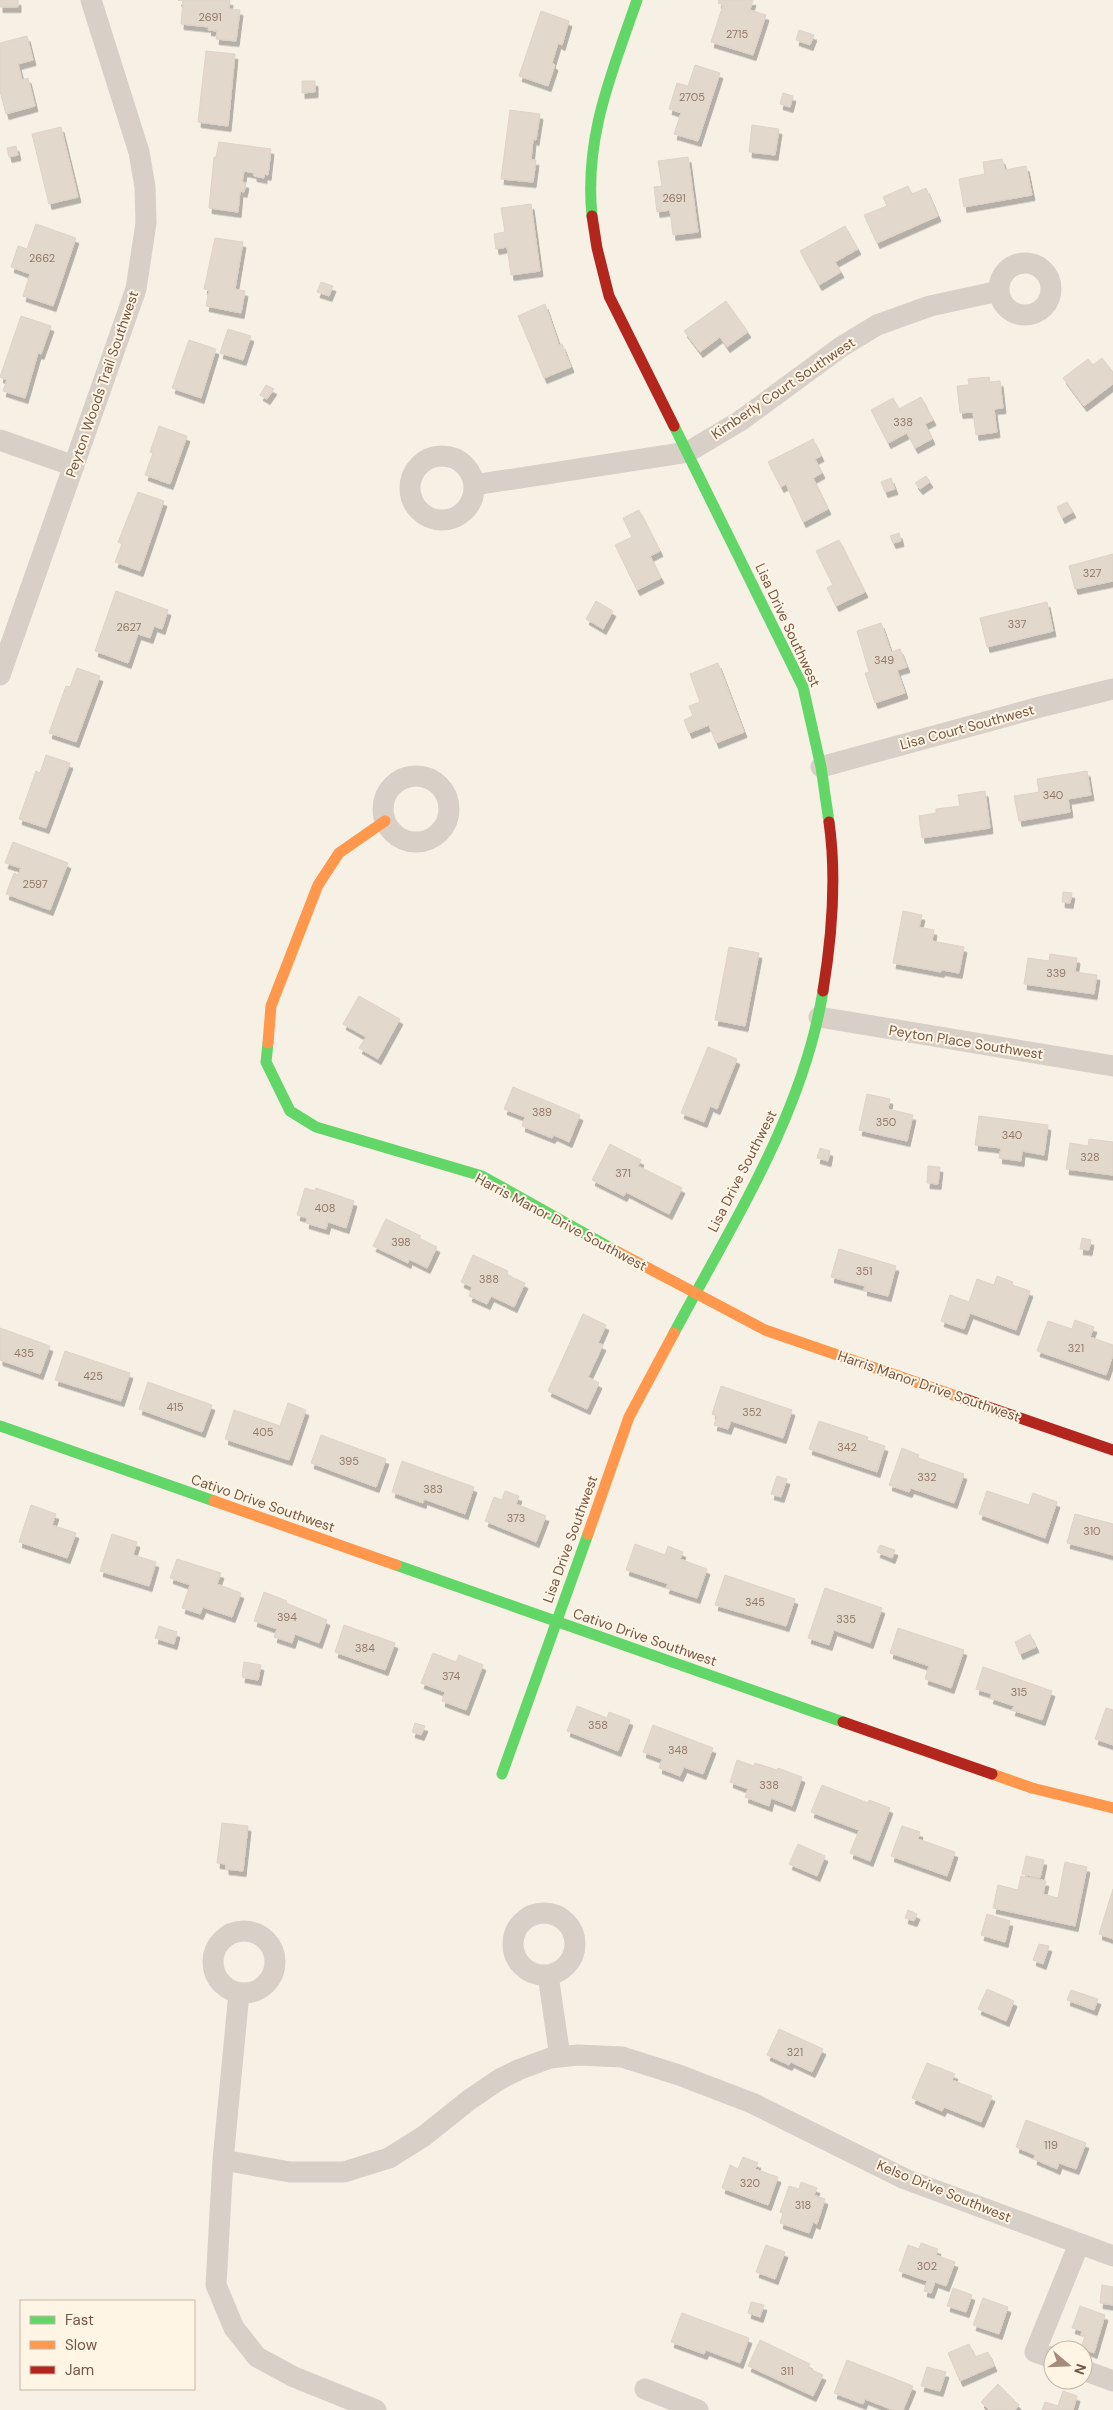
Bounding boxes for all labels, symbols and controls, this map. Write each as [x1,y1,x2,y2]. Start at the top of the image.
house number: 2691 [198,10,222,24]
house number: 2715 [726,27,748,41]
house number: 2705 [679,90,705,104]
house number: 2691 [662,191,686,205]
house number: 2662 [29,251,55,265]
street label: Peyton Woods Trail Southwest [62,288,142,480]
street label: Kimberly Court Southwest [708,333,858,443]
house number: 338 [893,415,913,429]
street label: Lisa Drive Southwest [751,560,825,690]
house number: 327 [1083,566,1101,580]
house number: 337 [1008,617,1026,631]
house number: 2627 [117,620,142,634]
house number: 349 [874,653,894,667]
street label: Lisa Court Southwest [898,700,1036,754]
house number: 340 [1043,788,1063,802]
house number: 2597 [22,877,48,891]
house number: 339 [1046,966,1066,980]
street label: Peyton Place Southwest [888,1021,1044,1063]
house number: 389 [532,1105,552,1119]
street label: Lisa Drive Southwest [703,1107,781,1235]
house number: 350 [876,1115,896,1129]
house number: 340 [1002,1128,1022,1142]
house number: 328 [1080,1150,1100,1164]
house number: 371 [615,1166,631,1180]
street label: Harris Manor Drive Southwest [472,1169,650,1275]
house number: 408 [315,1201,335,1215]
house number: 398 [391,1235,411,1249]
house number: 351 [856,1264,872,1278]
house number: 388 [479,1272,499,1286]
house number: 321 [1068,1341,1084,1355]
house number: 435 [14,1346,34,1360]
street label: Harris Manor Drive Southwest [835,1346,1023,1426]
house number: 425 [83,1369,103,1383]
house number: 415 [167,1400,184,1414]
house number: 352 [742,1405,762,1419]
house number: 405 [253,1425,274,1439]
house number: 342 [837,1440,857,1454]
house number: 395 [339,1454,359,1468]
street label: Cativo Drive Southwest [189,1470,337,1536]
house number: 332 [917,1470,937,1484]
street label: Lisa Drive Southwest [539,1473,601,1605]
house number: 383 [423,1482,443,1496]
house number: 373 [507,1511,525,1525]
house number: 310 [1083,1524,1101,1538]
house number: 345 [745,1595,765,1609]
street label: Cativo Drive Southwest [571,1604,719,1670]
house number: 394 [277,1610,297,1624]
house number: 335 [836,1612,856,1626]
house number: 384 [355,1641,375,1655]
house number: 374 [442,1669,460,1683]
house number: 315 [1011,1685,1028,1699]
house number: 358 [588,1718,608,1732]
house number: 348 [668,1743,688,1757]
house number: 338 [759,1778,779,1792]
house number: 321 [787,2045,803,2059]
house number: 119 [1044,2138,1058,2152]
street label: Kelso Drive Southwest [874,2156,1014,2226]
house number: 320 [740,2176,760,2190]
house number: 318 [795,2198,811,2212]
house number: 302 [917,2259,937,2273]
legend [20,2300,195,2390]
text: Fast [65,2310,94,2330]
text: Slow [65,2335,98,2355]
north arrow [1043,2340,1093,2390]
text: Jam [65,2360,94,2380]
text: N [1070,2361,1090,2377]
house number: 311 [780,2364,794,2378]

